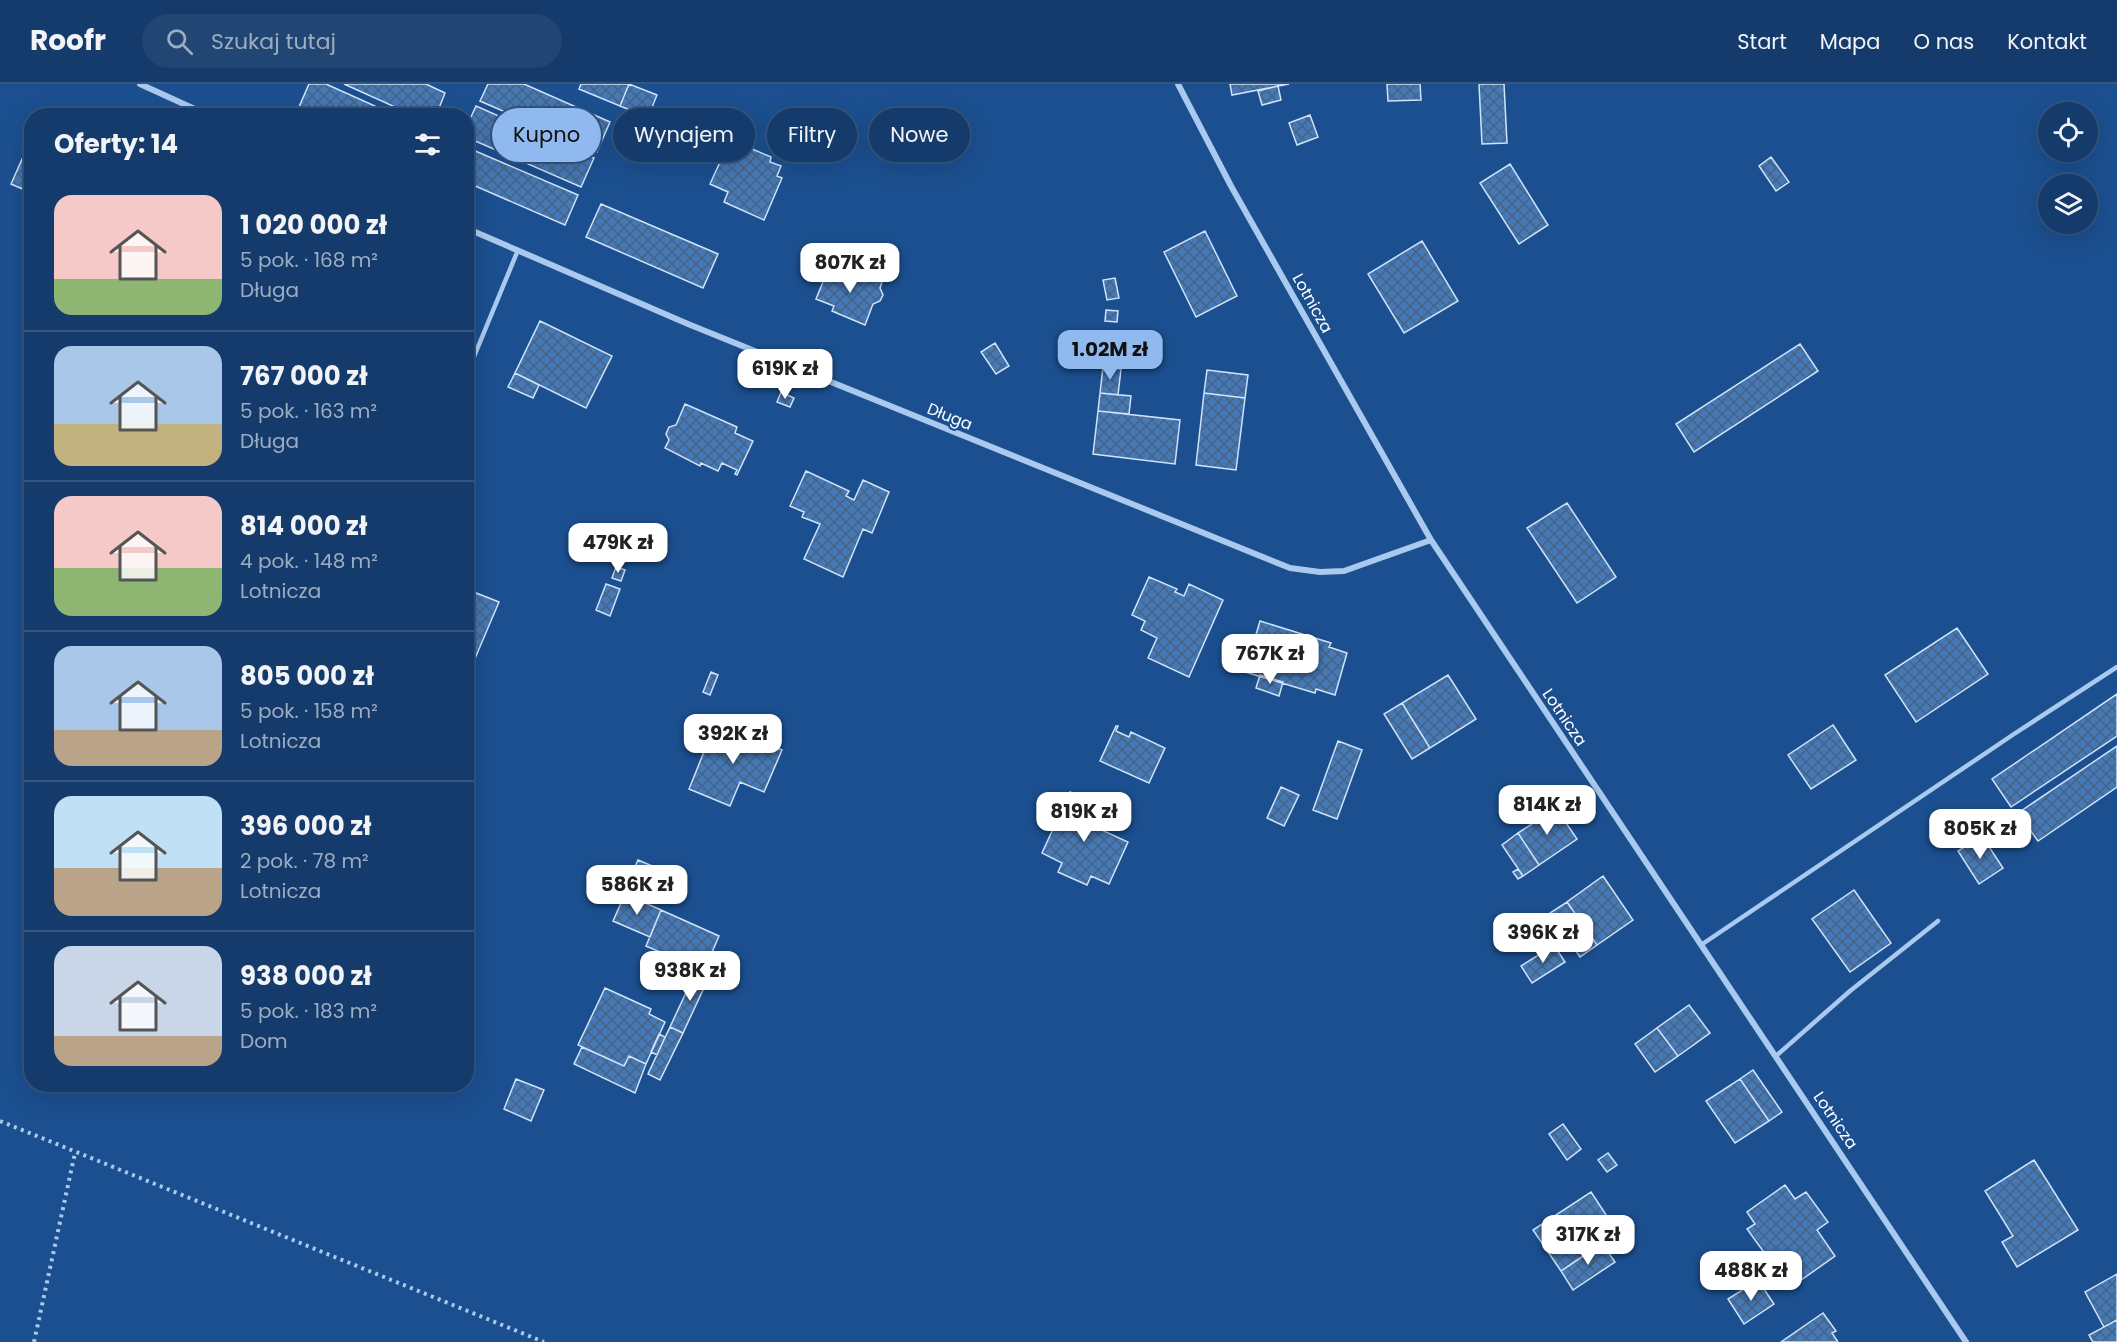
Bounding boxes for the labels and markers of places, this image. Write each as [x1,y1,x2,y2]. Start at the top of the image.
pin: 807K zł [795,243,905,294]
pin: 1.02M zł [1048,330,1172,381]
pin: 619K zł [730,349,840,400]
pin: 479K zł [563,523,673,574]
pin: 767K zł [1215,634,1325,685]
pin: 392K zł [678,714,788,765]
pin: 814K zł [1492,785,1602,836]
pin: 819K zł [1029,792,1139,843]
pin: 805K zł [1925,809,2035,860]
pin: 586K zł [582,865,692,916]
pin: 396K zł [1488,913,1598,964]
pin: 938K zł [635,951,745,1002]
pin: 317K zł [1533,1215,1643,1266]
pin: 488K zł [1696,1251,1806,1302]

